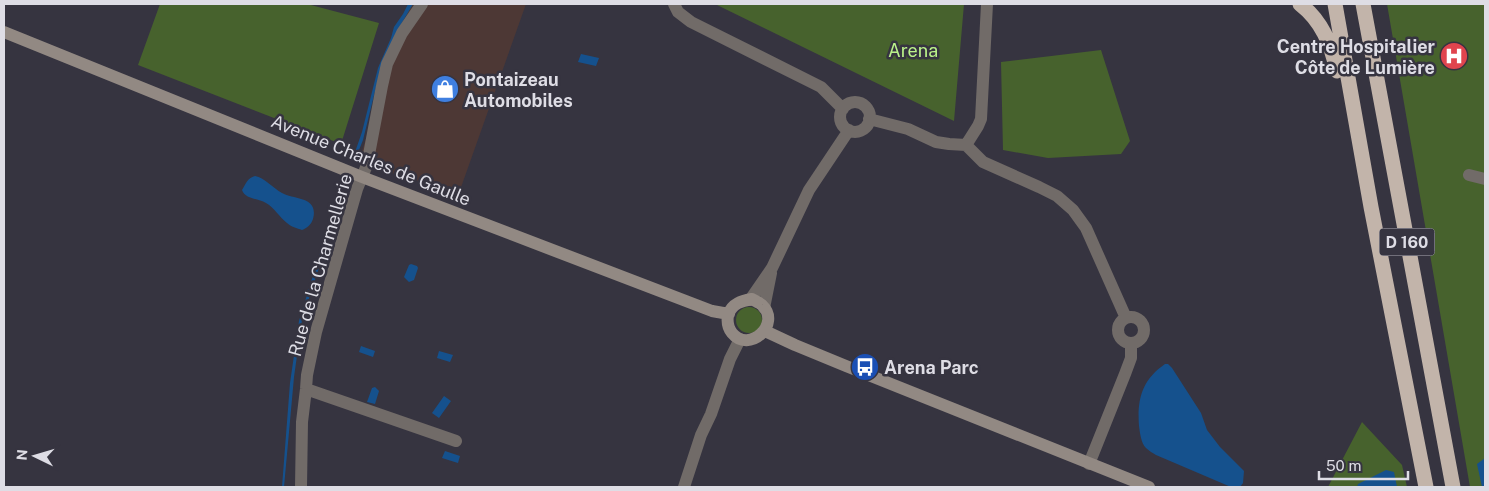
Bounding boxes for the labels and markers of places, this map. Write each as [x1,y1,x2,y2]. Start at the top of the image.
place label: Centre Hospitalier Côte de Lumière [1277,36,1436,78]
hospital icon: Centre Hospitalier Côte de Lumière [1439,41,1469,71]
place label: Pontaizeau Automobiles [464,69,573,111]
shop icon: Pontaizeau Automobiles [430,74,460,104]
bus stop icon: Arena Parc [850,352,880,382]
place label: Arena Parc [884,357,979,378]

